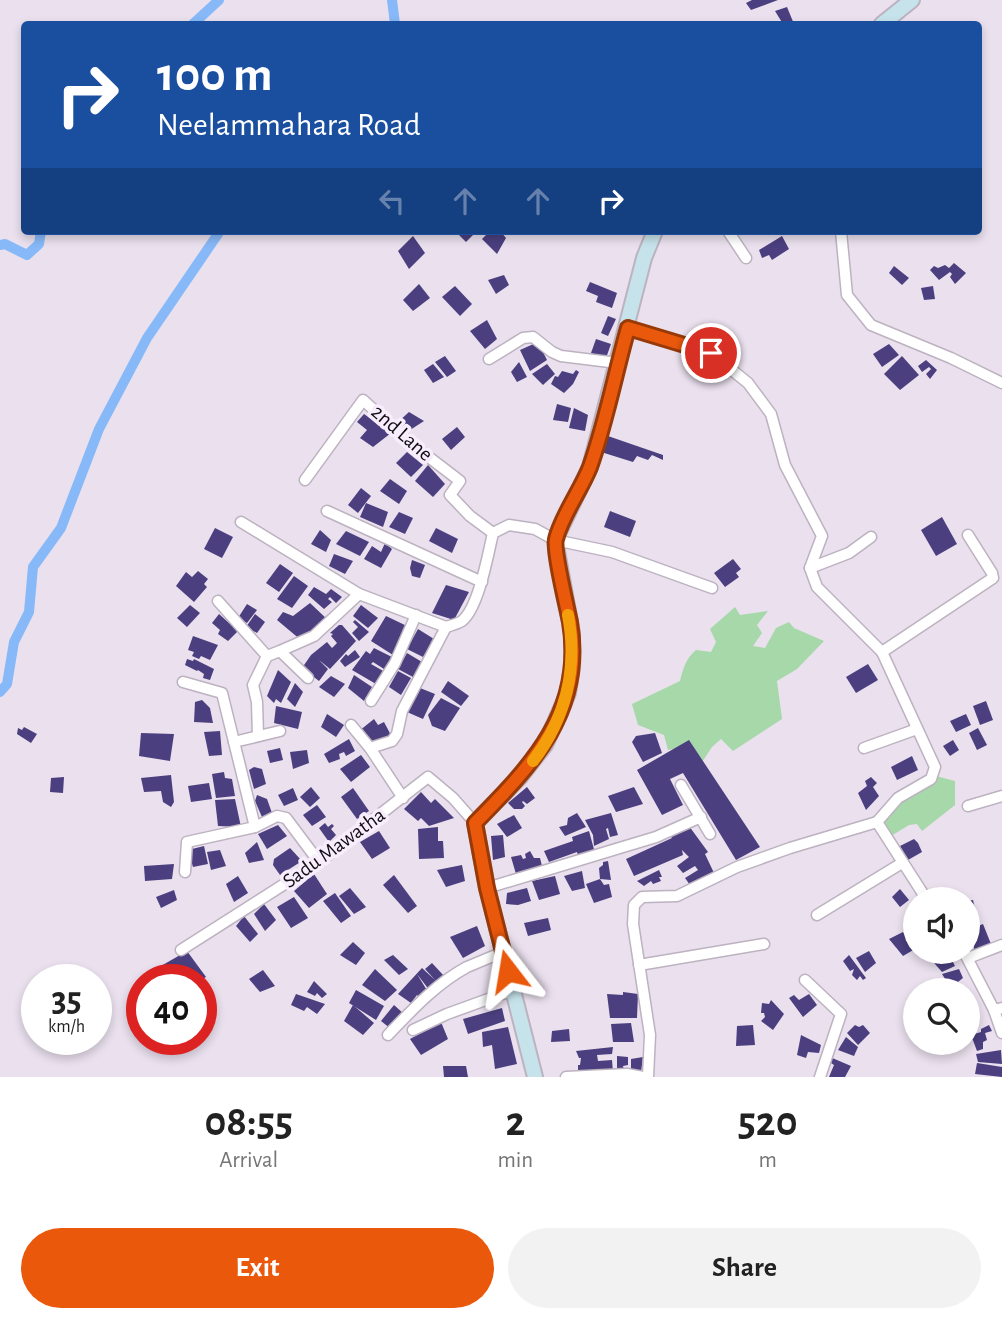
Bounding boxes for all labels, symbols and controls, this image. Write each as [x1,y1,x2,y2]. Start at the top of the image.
icon: right [42,49,133,140]
text: 100 m [157,51,273,100]
text: Neelammahara Road [157,109,421,141]
icon: left [373,182,411,220]
icon: ahead [446,182,484,220]
icon: ahead [519,182,557,220]
icon: right [592,182,630,220]
pin [681,323,741,383]
icon: arrive [692,334,730,372]
street label: 2nd Lane [367,401,437,465]
street label: Sadu Mawatha [279,804,389,892]
map controls [903,887,980,1055]
button: sound [903,887,980,964]
position arrow [471,934,545,1008]
speed limit sign: 40 [126,964,217,1055]
button: search [903,978,980,1055]
text: 35 [51,983,82,1018]
text: km/h [48,1018,85,1036]
text: 08:55 [204,1101,293,1143]
text: 2 [505,1101,525,1143]
text: 520 [738,1101,798,1143]
text: Arrival [219,1149,278,1172]
text: min [497,1149,533,1172]
text: m [758,1149,777,1172]
button: Exit [21,1228,494,1308]
button: Share [508,1228,981,1308]

